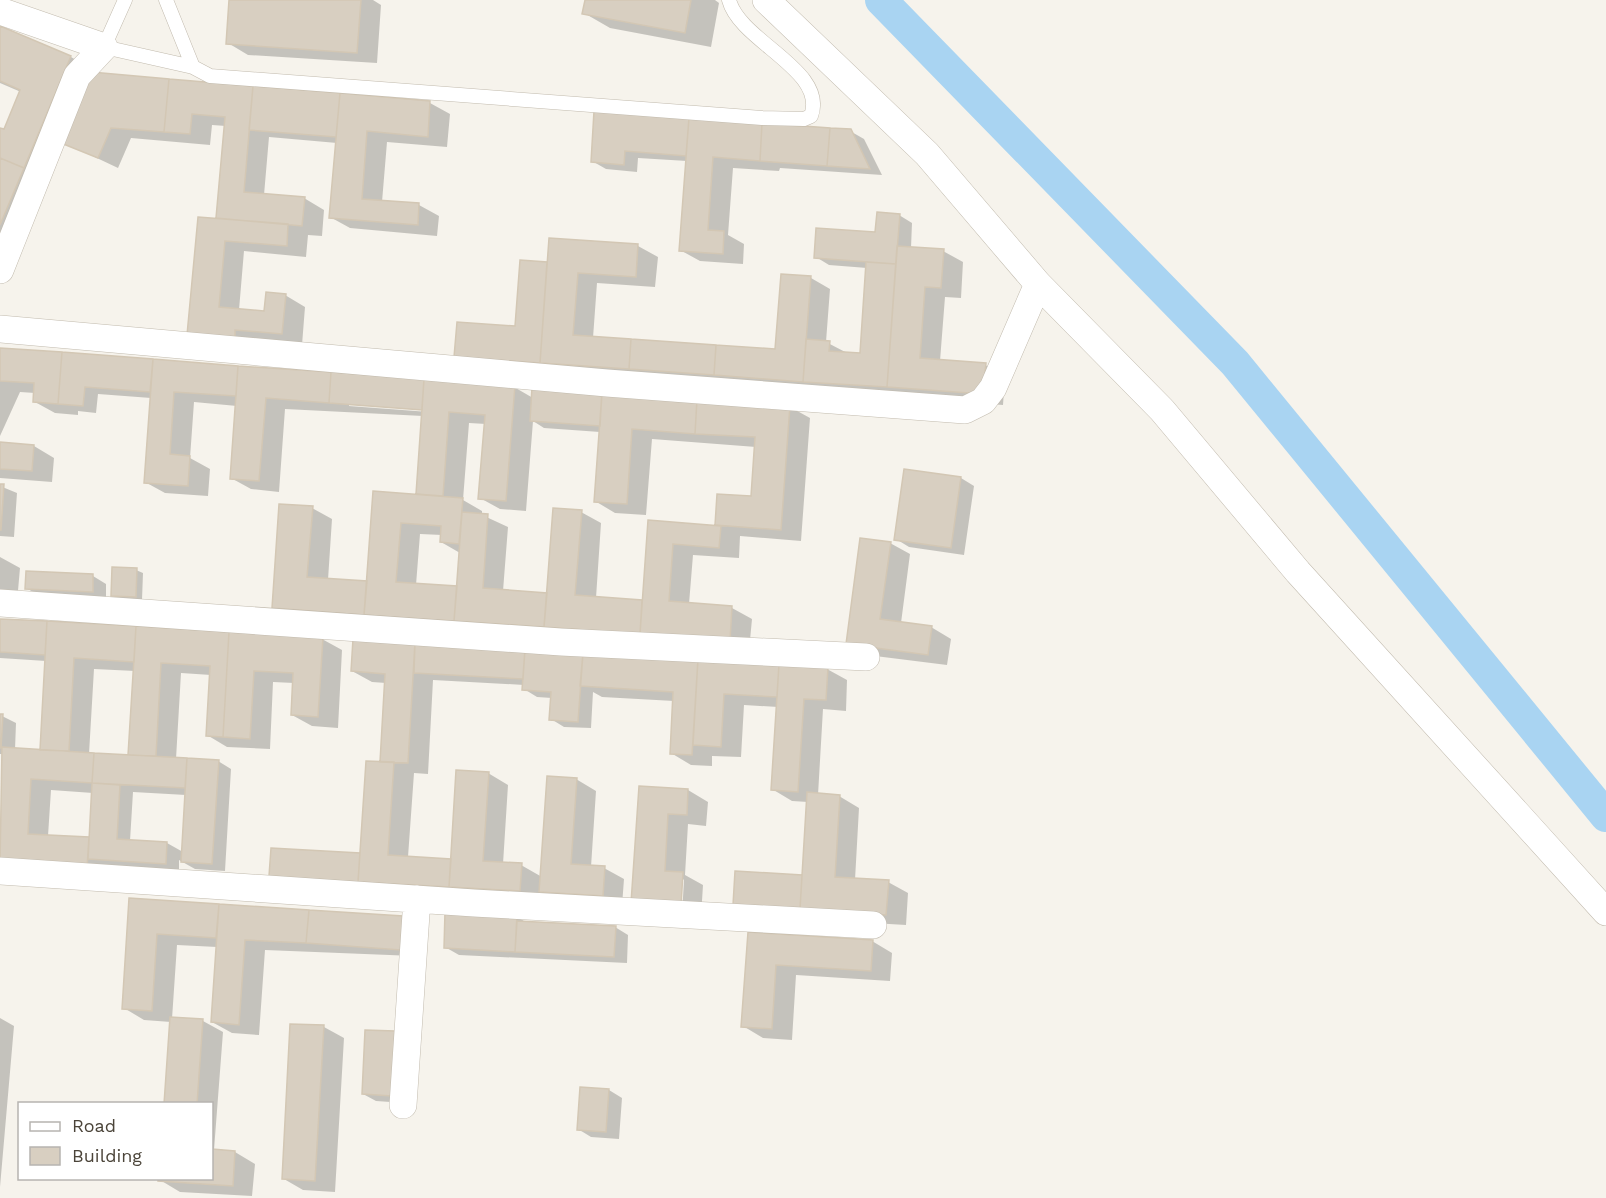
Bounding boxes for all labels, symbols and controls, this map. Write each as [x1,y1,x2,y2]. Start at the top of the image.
legend [18,1102,213,1180]
text: Road [72,1115,116,1136]
text: Building [72,1145,142,1166]

